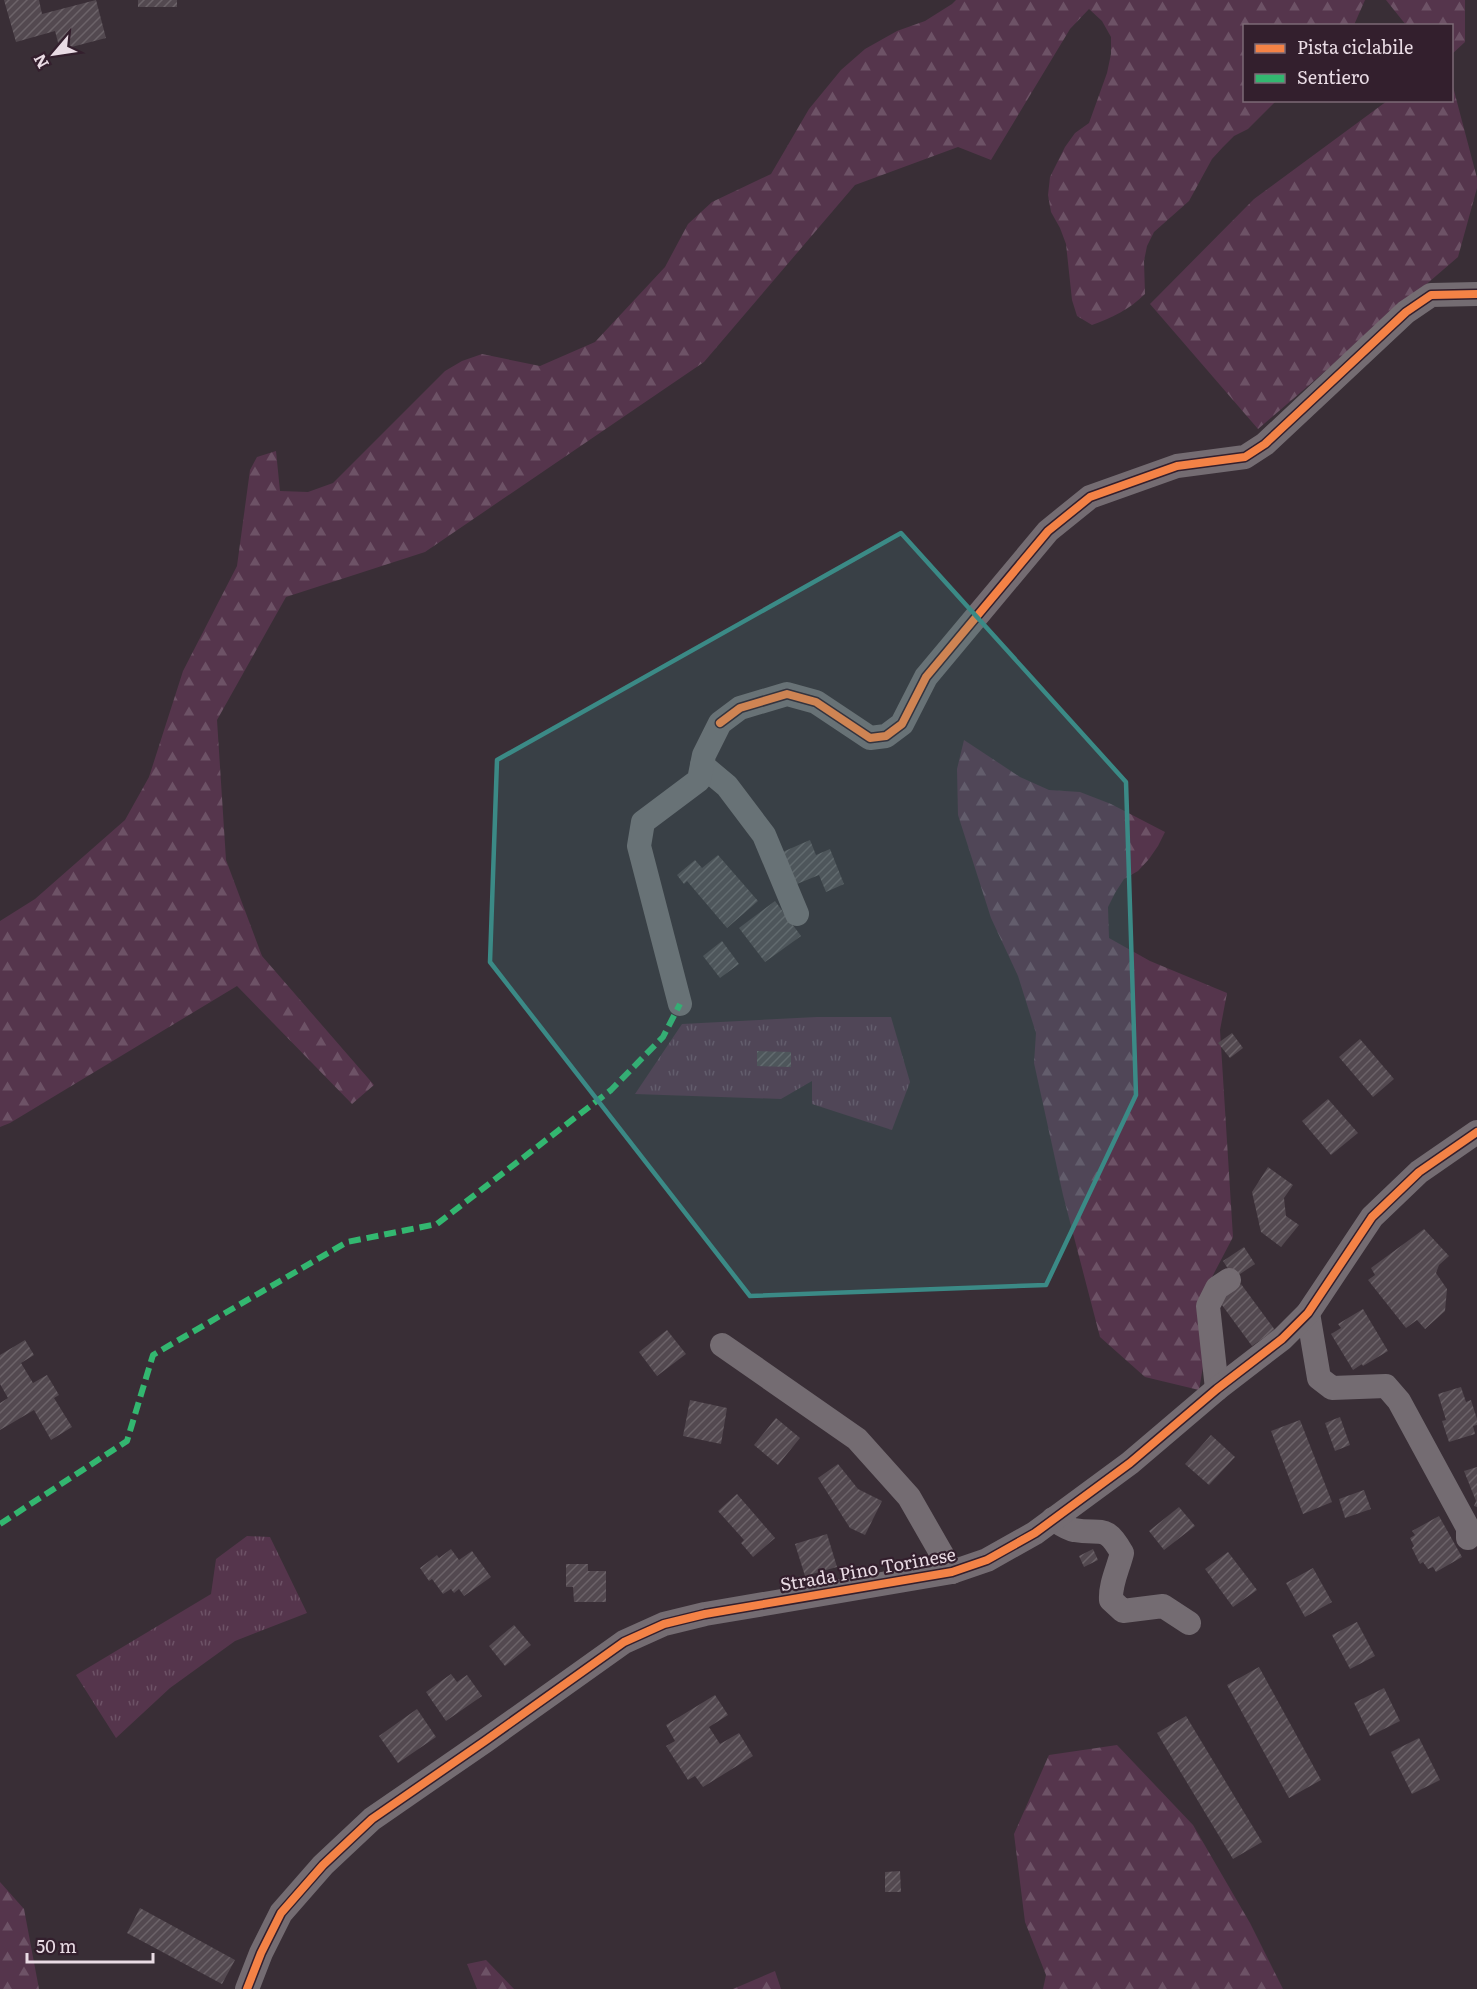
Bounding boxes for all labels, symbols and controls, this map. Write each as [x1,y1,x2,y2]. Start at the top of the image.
north arrow [24,24,84,84]
legend [1243,24,1453,102]
text: Pista ciclabile [1297,33,1413,60]
text: N [26,50,54,73]
text: Sentiero [1297,63,1370,90]
street label: Strada Pino Torinese [778,1540,958,1597]
scale bar [27,1926,153,1964]
text: 50 m [36,1932,77,1959]

